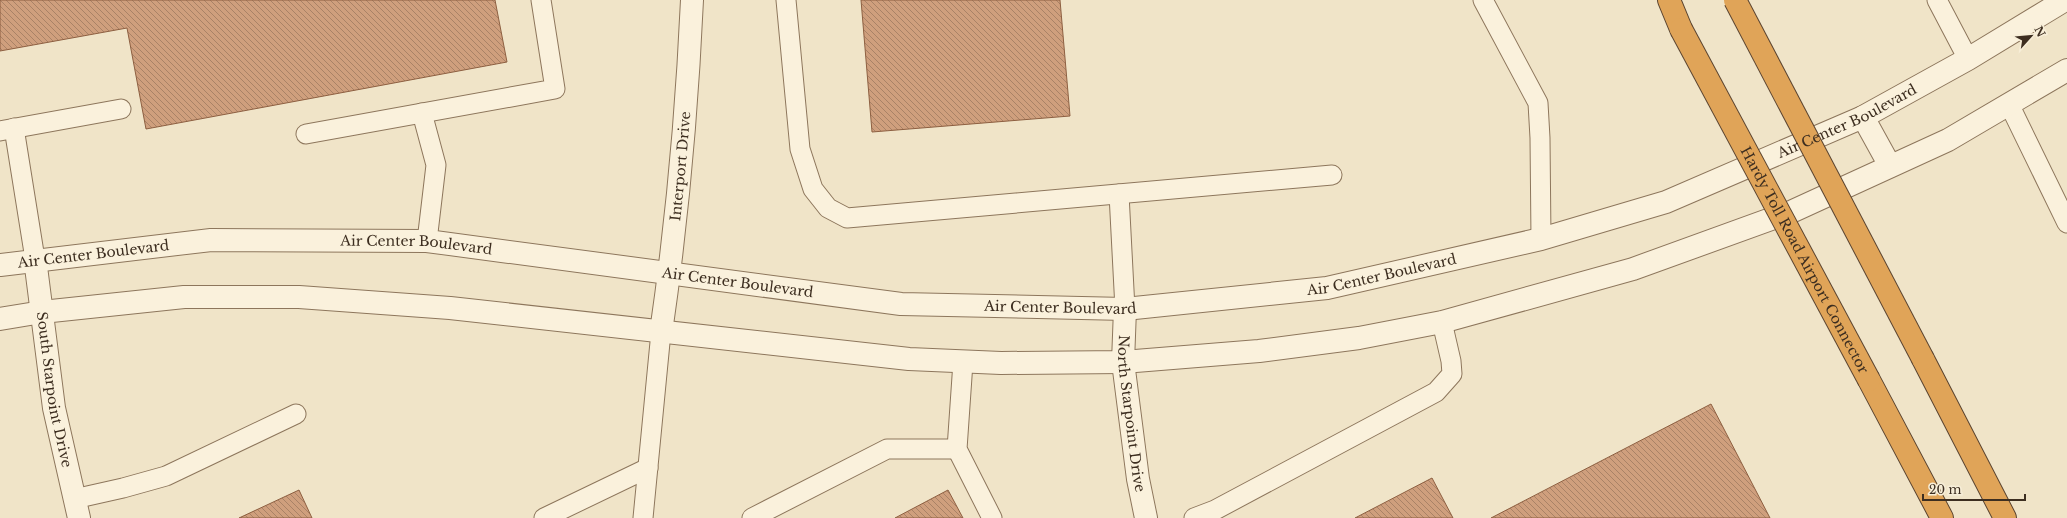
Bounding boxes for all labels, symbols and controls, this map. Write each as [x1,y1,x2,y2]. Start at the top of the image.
north arrow [2011,16,2051,56]
text: N [2031,24,2049,40]
street label: Air Center Boulevard [1774,80,1920,162]
street label: Interport Drive [666,111,694,222]
street label: Hardy Toll Road Airport Connector [1737,143,1873,377]
street label: Air Center Boulevard [339,232,494,259]
street label: Air Center Boulevard [16,236,171,272]
street label: Air Center Boulevard [1305,250,1459,299]
street label: Air Center Boulevard [660,263,815,301]
street label: Air Center Boulevard [983,297,1138,318]
street label: South Starpoint Drive [33,311,76,469]
street label: North Starpoint Drive [1114,335,1149,494]
scale bar [1923,476,2025,502]
text: 20 m [1929,482,1961,497]

